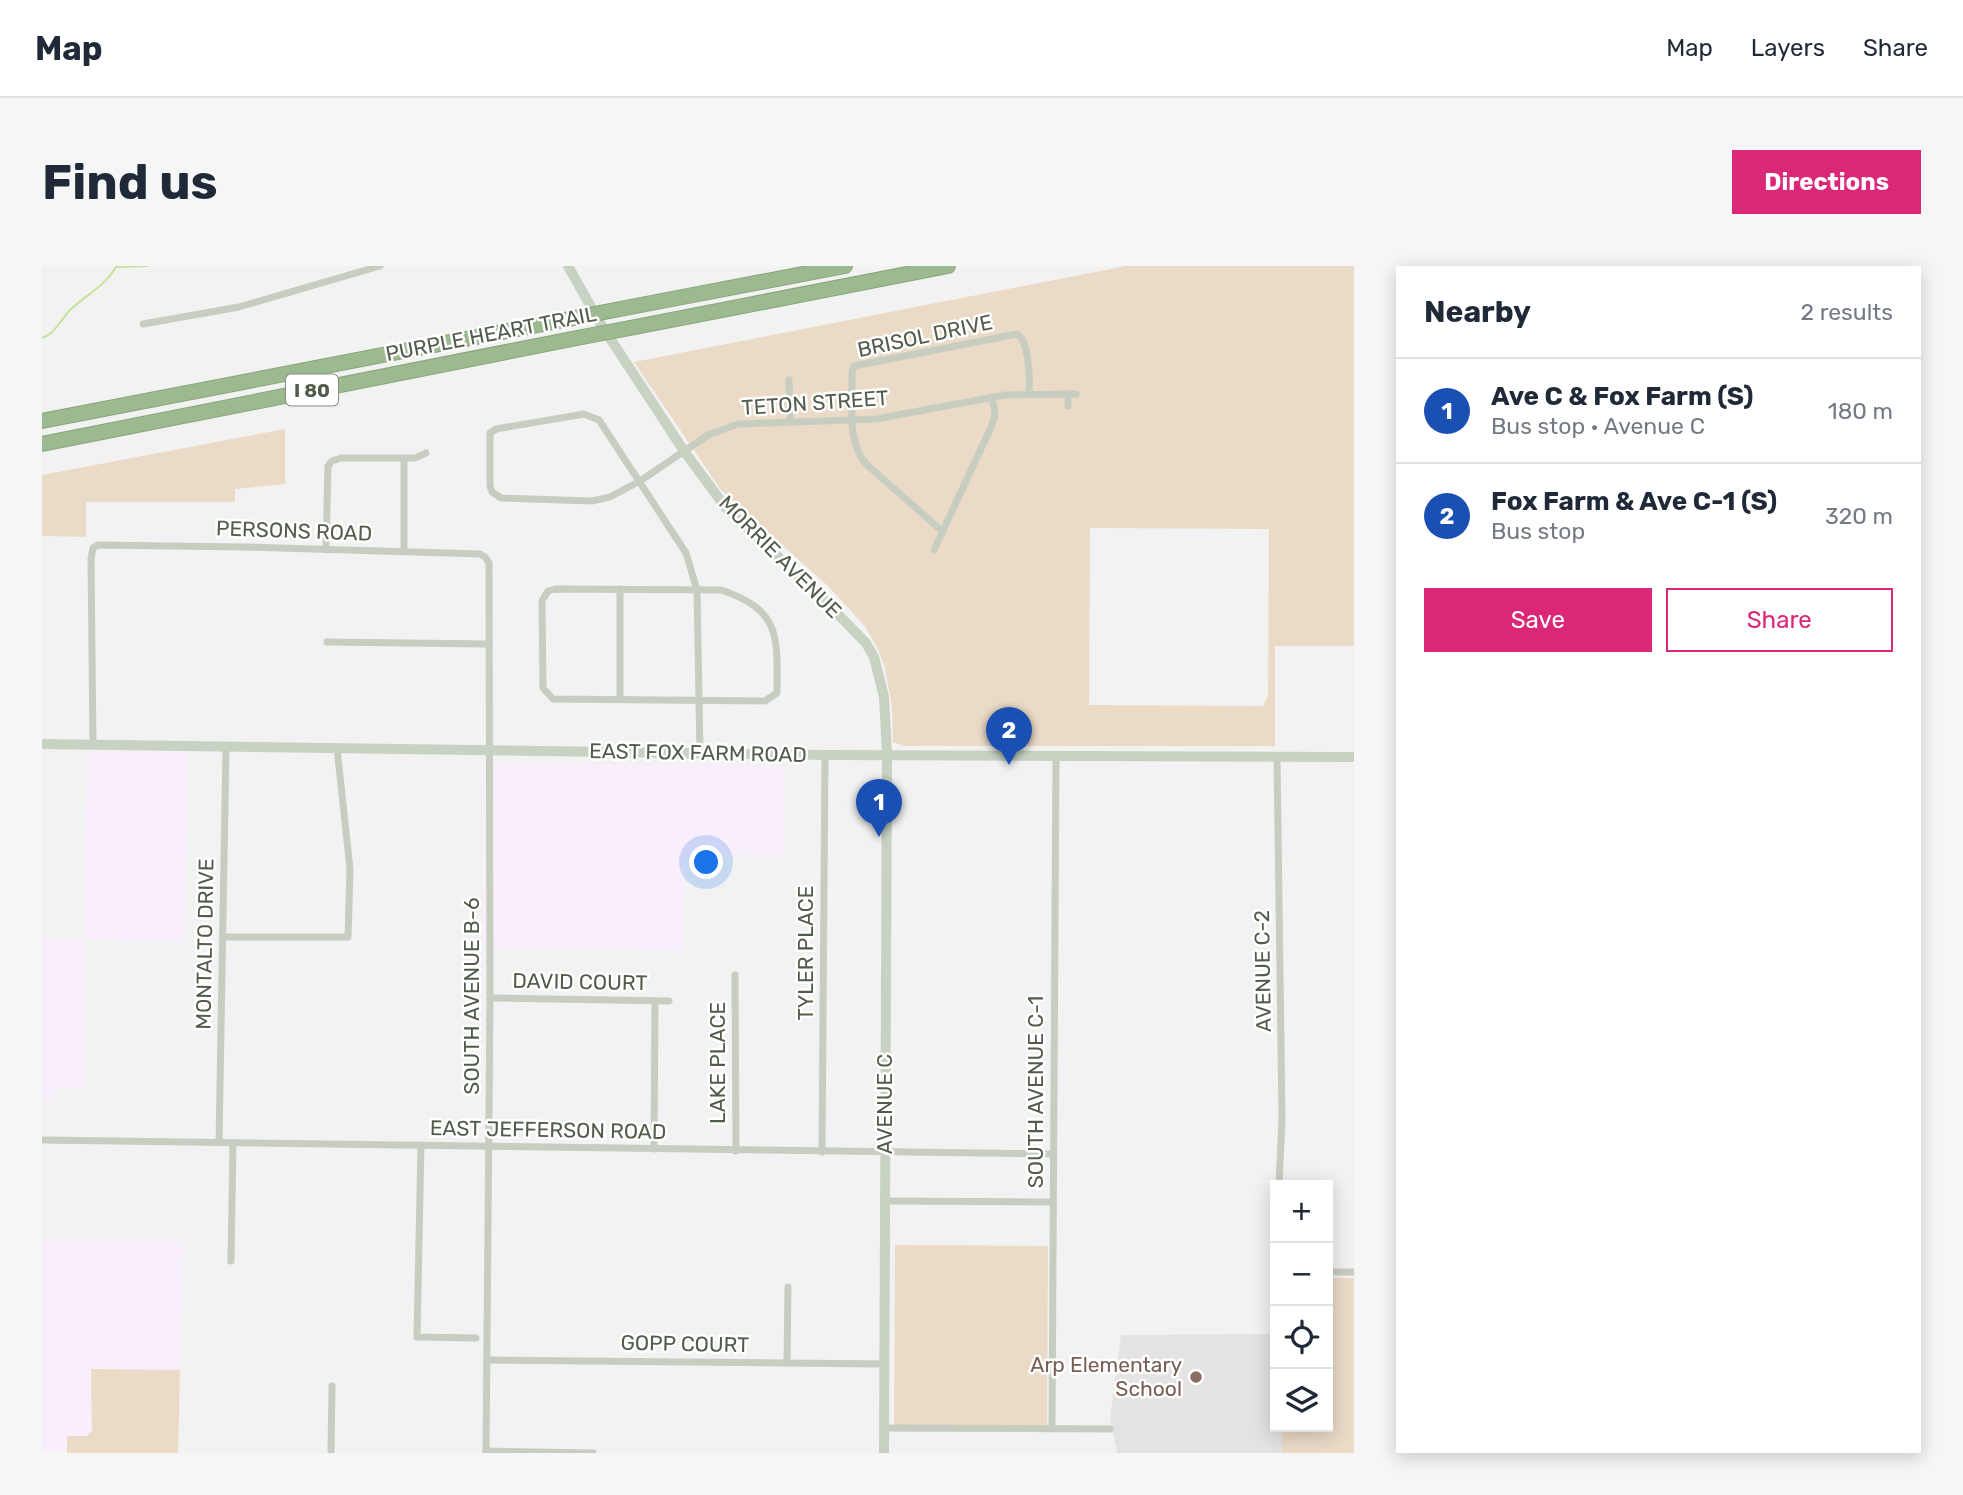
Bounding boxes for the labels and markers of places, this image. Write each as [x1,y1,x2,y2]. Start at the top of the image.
pin: 2 [986,707,1032,765]
pin: 1 [856,779,902,837]
place label: Arp Elementary School [1030,1352,1182,1401]
marker: Arp Elementary School [1188,1369,1204,1385]

